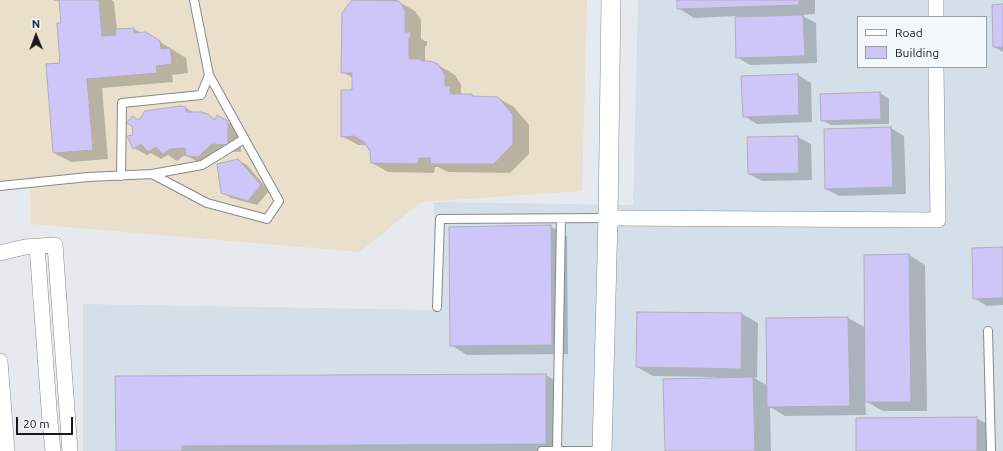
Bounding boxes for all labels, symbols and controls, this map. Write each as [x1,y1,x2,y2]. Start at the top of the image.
north arrow [16,16,56,56]
legend [857,16,987,68]
text: N [32,18,40,30]
text: Road [895,26,923,39]
text: Building [895,46,939,59]
scale bar [18,409,75,435]
text: 20 m [23,417,50,430]

